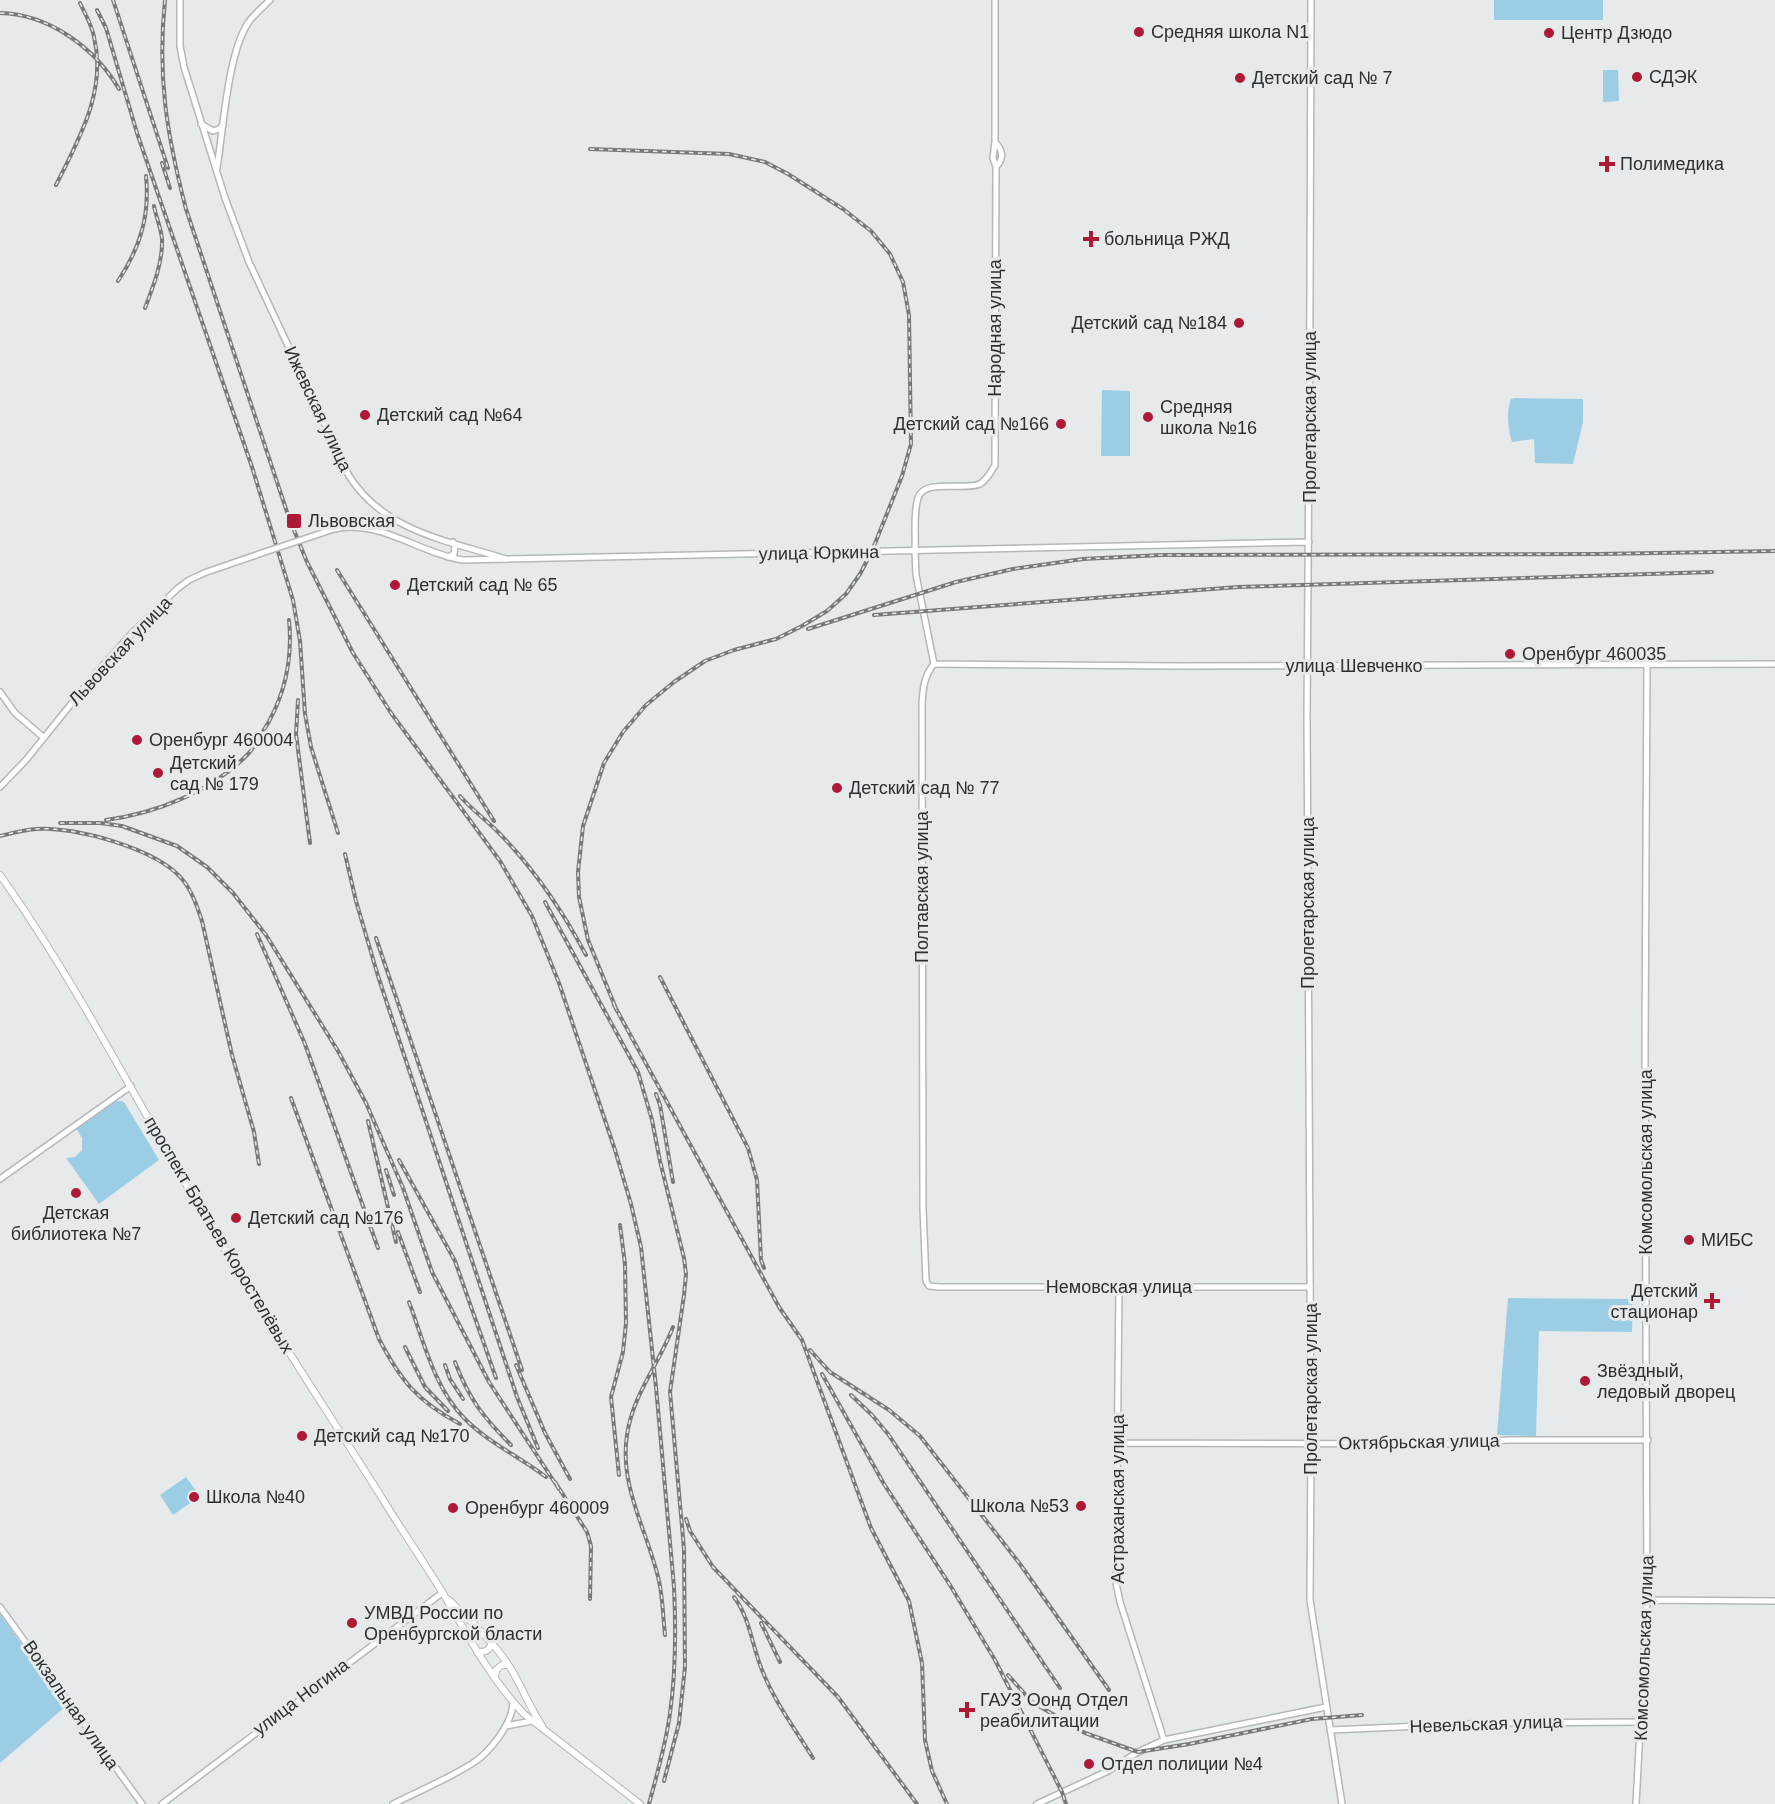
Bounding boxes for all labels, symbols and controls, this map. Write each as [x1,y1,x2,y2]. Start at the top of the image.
place label: Средняя школа N1 [1151,22,1309,42]
place label: Центр Дзюдо [1561,23,1672,43]
marker: Средняя школа N1 [1132,25,1146,39]
marker: Центр Дзюдо [1542,26,1556,40]
place label: СДЭК [1649,67,1698,87]
place label: Детский сад № 7 [1252,68,1392,88]
marker: СДЭК [1630,70,1644,84]
marker: Детский сад № 7 [1233,71,1247,85]
place label: Полимедика [1620,154,1725,174]
marker: Полимедика [1598,155,1616,173]
place label: больница РЖД [1104,229,1230,249]
marker: больница РЖД [1082,230,1100,248]
street label: Народная улица [985,258,1005,397]
place label: Детский сад №184 [1072,313,1227,333]
marker: Детский сад №184 [1232,316,1246,330]
street label: Пролетарская улица [1300,330,1320,503]
street label: Ижевская улица [280,343,356,476]
place label: Средняя школа №16 [1160,397,1257,438]
place label: Детский сад №64 [377,405,522,425]
marker: Детский сад №64 [358,408,372,422]
marker: Средняя школа №16 [1141,410,1155,424]
place label: Детский сад №166 [894,414,1049,434]
marker: Детский сад №166 [1054,417,1068,431]
place label: Львовская [308,511,395,531]
marker: Львовская [285,512,303,530]
street label: улица Юркина [759,542,880,564]
place label: Детский сад № 65 [407,575,557,595]
marker: Детский сад № 65 [388,578,402,592]
street label: Львовская улица [64,592,176,710]
place label: Оренбург 460035 [1522,644,1666,664]
marker: Оренбург 460035 [1503,647,1517,661]
street label: улица Шевченко [1285,656,1423,676]
place label: Оренбург 460004 [149,730,293,750]
marker: Оренбург 460004 [130,733,144,747]
place label: Детский сад № 179 [170,753,259,794]
marker: Детский сад № 179 [151,766,165,780]
place label: Детский сад № 77 [849,778,999,798]
marker: Детский сад № 77 [830,781,844,795]
street label: Полтавская улица [912,810,932,963]
street label: Пролетарская улица [1298,816,1318,989]
street label: Комсомольская улица [1636,1068,1656,1255]
street label: проспект Братьев Коростелёвых [140,1113,298,1357]
marker: Детская библиотека №7 [69,1186,83,1200]
place label: Детская библиотека №7 [11,1203,141,1244]
place label: Детский сад №176 [248,1208,404,1228]
marker: Детский сад №176 [229,1211,243,1225]
place label: МИБС [1701,1230,1754,1250]
marker: МИБС [1682,1233,1696,1247]
street label: Немовская улица [1046,1277,1193,1297]
place label: Детский стационар [1611,1281,1698,1322]
marker: Детский стационар [1703,1292,1721,1310]
street label: Пролетарская улица [1301,1302,1321,1475]
place label: Звёздный, ледовый дворец [1597,1361,1735,1402]
marker: Звёздный, ледовый дворец [1578,1374,1592,1388]
street label: Астраханская улица [1108,1413,1128,1584]
place label: Детский сад №170 [314,1426,470,1446]
marker: Детский сад №170 [295,1429,309,1443]
street label: Октябрьская улица [1338,1431,1501,1453]
place label: Школа №40 [206,1487,305,1507]
marker: Школа №40 [187,1490,201,1504]
place label: Школа №53 [970,1496,1069,1516]
place label: Оренбург 460009 [465,1498,609,1518]
marker: Школа №53 [1074,1499,1088,1513]
marker: Оренбург 460009 [446,1501,460,1515]
street label: Комсомольская улица [1631,1554,1657,1741]
place label: УМВД России по Оренбургской бласти [364,1603,542,1644]
marker: УМВД России по Оренбургской бласти [345,1616,359,1630]
street label: Вокзальная улица [19,1637,123,1774]
street label: улица Ногина [249,1654,353,1739]
place label: ГАУЗ Оонд Отдел реабилитации [980,1690,1128,1731]
marker: ГАУЗ Оонд Отдел реабилитации [958,1701,976,1719]
street label: Невельская улица [1409,1711,1564,1737]
place label: Отдел полиции №4 [1101,1754,1263,1774]
marker: Отдел полиции №4 [1082,1757,1096,1771]

